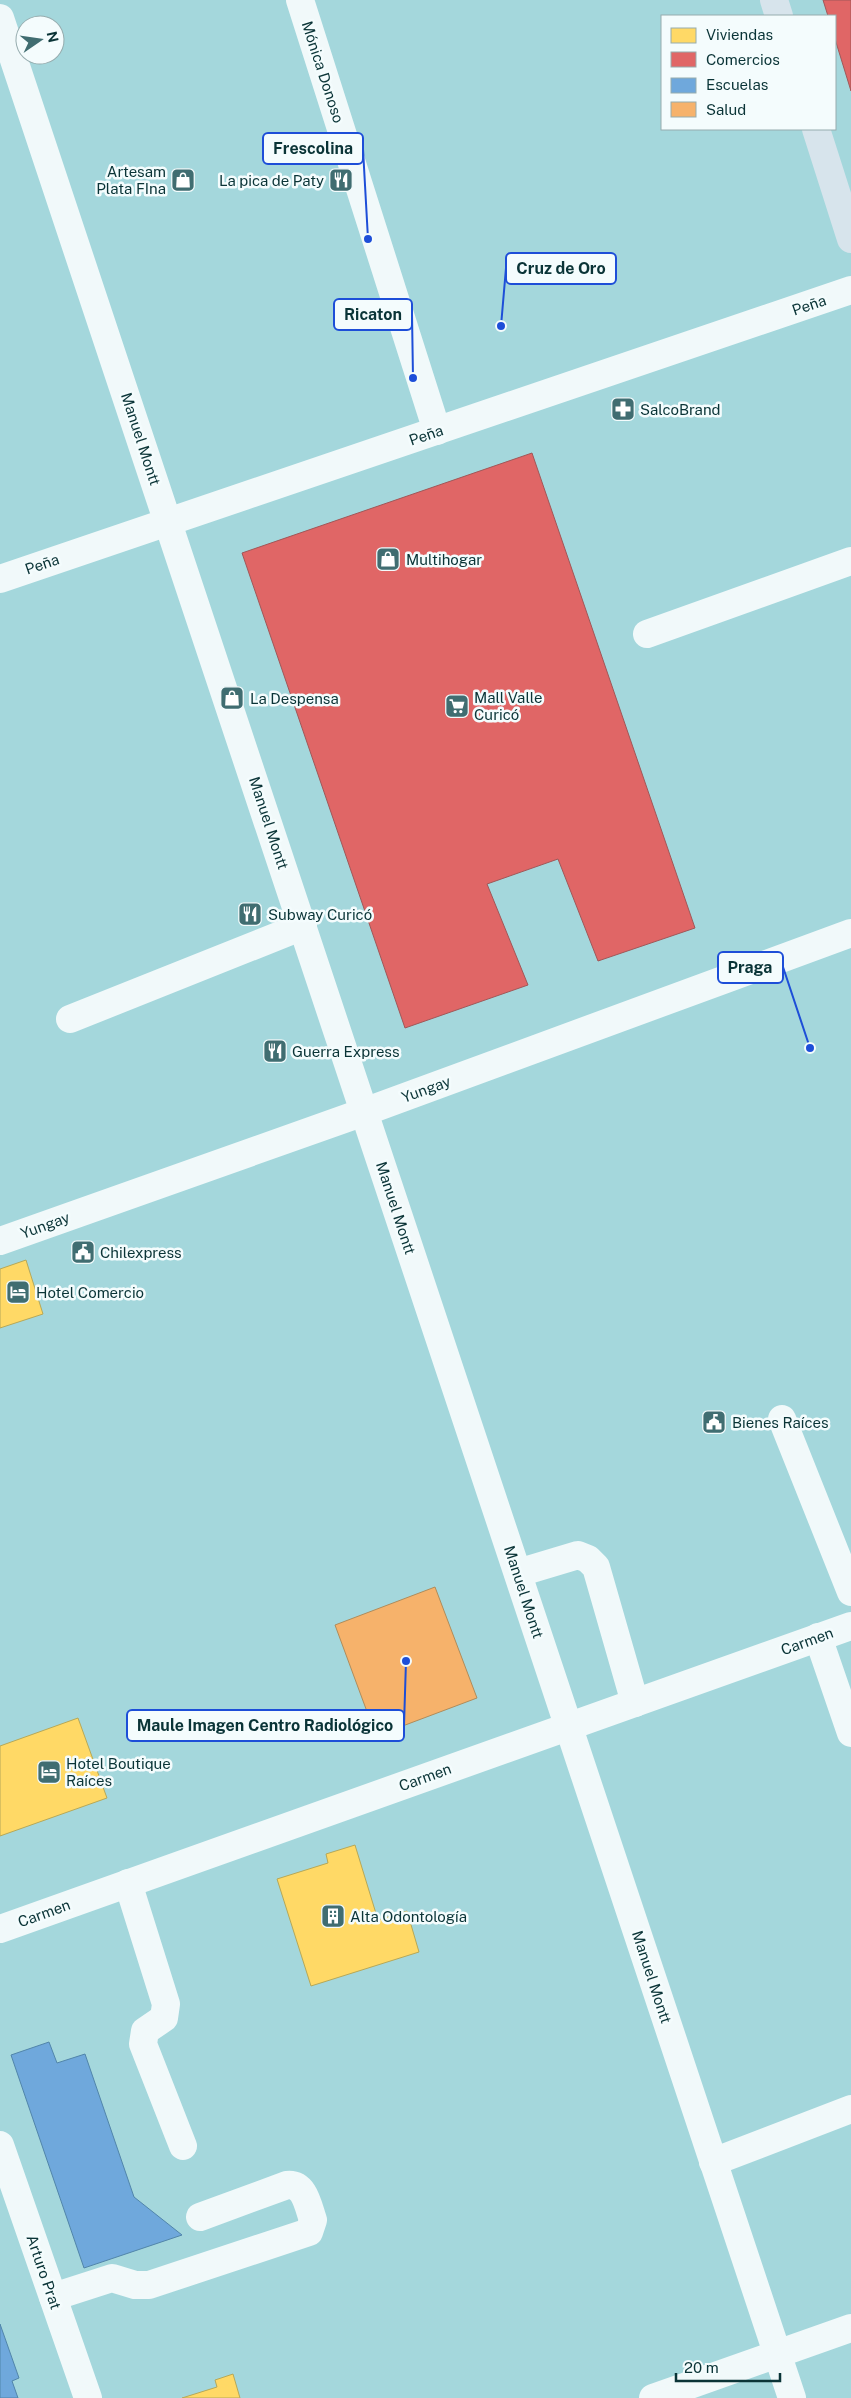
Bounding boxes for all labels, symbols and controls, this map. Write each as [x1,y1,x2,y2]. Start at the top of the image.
north arrow [15,15,65,65]
legend [661,15,836,130]
street label: Mónica Donoso [299,19,347,125]
text: Viviendas [706,26,773,43]
text: N [44,30,62,44]
text: Comercios [706,51,780,68]
text: Escuelas [706,76,768,93]
text: Salud [706,101,746,118]
callout: Frescolina [263,133,363,164]
text: Frescolina [273,139,353,158]
place label: Artesam Plata FIna [96,163,166,197]
shop icon: Artesam Plata FIna [170,167,196,193]
restaurant icon: La pica de Paty [328,167,354,193]
place label: La pica de Paty [219,172,324,189]
callout: Cruz de Oro [506,253,616,284]
text: Cruz de Oro [516,259,606,278]
street label: Peña [790,291,828,319]
callout: Ricaton [334,299,412,330]
text: Ricaton [344,305,402,324]
street label: Manuel Montt [118,390,164,488]
pharmacy icon: SalcoBrand [610,396,636,422]
place label: SalcoBrand [640,401,721,418]
street label: Peña [407,421,445,449]
shop icon: Multihogar [375,546,401,572]
street label: Peña [23,550,61,578]
place label: Multihogar [406,551,482,568]
shop icon: La Despensa [219,685,245,711]
place label: Mall Valle Curicó [474,689,542,723]
place label: La Despensa [250,690,339,707]
supermarket icon: Mall Valle Curicó [444,693,470,719]
street label: Manuel Montt [246,774,292,872]
restaurant icon: Subway Curicó [237,901,263,927]
place label: Subway Curicó [268,906,372,923]
callout: Praga [718,952,783,983]
text: Praga [728,958,772,977]
restaurant icon: Guerra Express [262,1038,288,1064]
place label: Guerra Express [292,1043,400,1060]
street label: Yungay [399,1072,453,1106]
street label: Manuel Montt [373,1159,419,1257]
street label: Yungay [18,1208,72,1242]
public building icon: Chilexpress [70,1239,96,1265]
place label: Chilexpress [100,1244,182,1261]
hotel icon: Hotel Comercio [5,1279,31,1305]
place label: Hotel Comercio [36,1284,144,1301]
public building icon: Bienes Raíces [701,1409,727,1435]
place label: Bienes Raíces [732,1414,829,1431]
street label: Manuel Montt [501,1543,547,1641]
street label: Carmen [778,1624,836,1658]
callout: Maule Imagen Centro Radiológico [127,1710,404,1741]
text: Maule Imagen Centro Radiológico [137,1716,393,1735]
place label: Hotel Boutique Raíces [66,1755,171,1789]
hotel icon: Hotel Boutique Raíces [36,1759,62,1785]
street label: Carmen [396,1760,454,1794]
street label: Carmen [15,1896,73,1930]
building icon: Alta Odontología [320,1903,346,1929]
place label: Alta Odontología [350,1908,467,1925]
street label: Manuel Montt [629,1928,675,2026]
street label: Arturo Prat [23,2233,65,2312]
scale bar [676,2350,780,2382]
text: 20 m [684,2359,719,2376]

